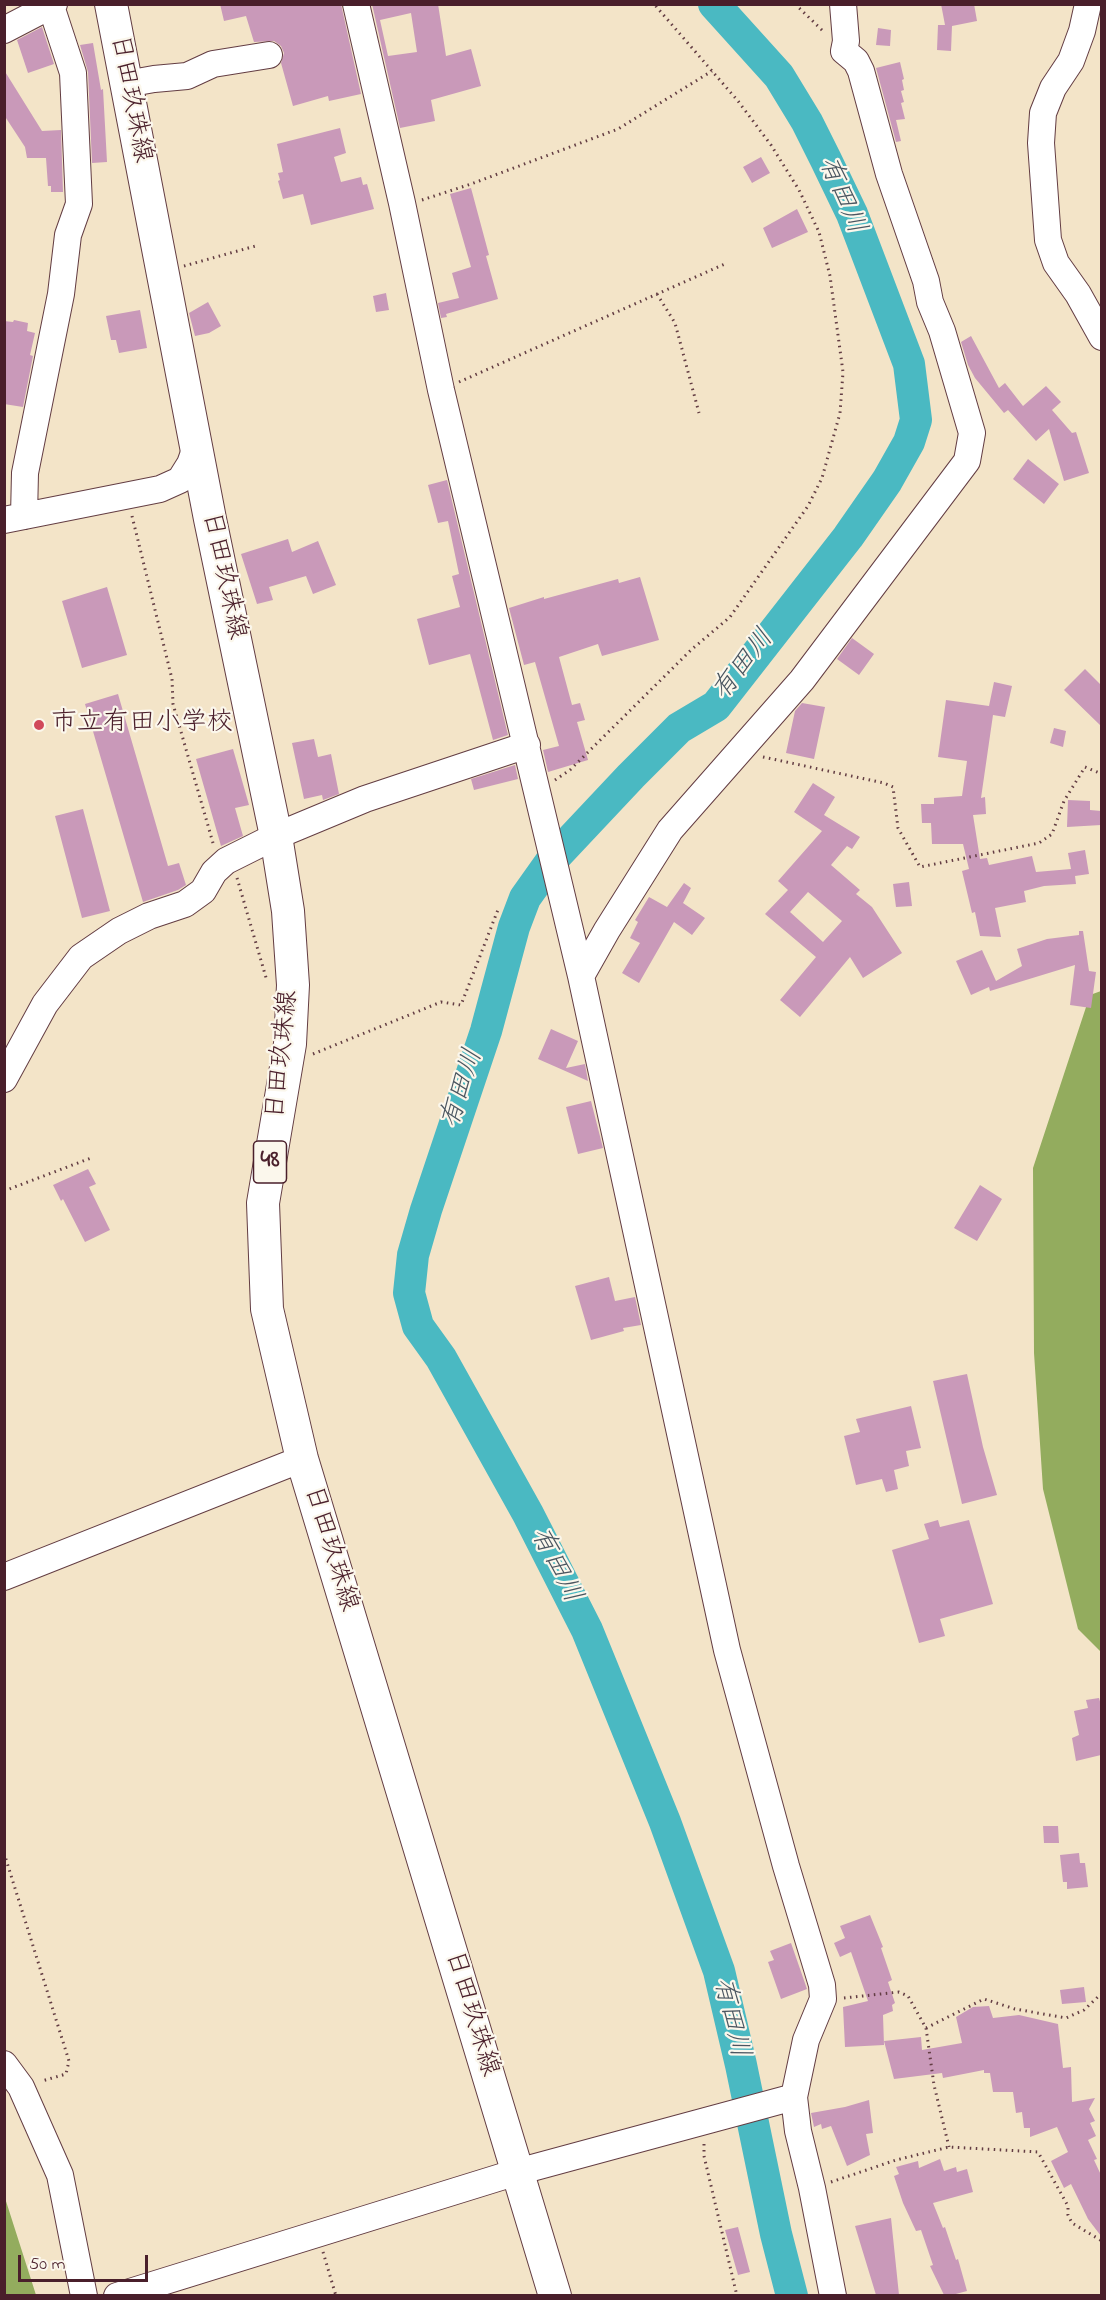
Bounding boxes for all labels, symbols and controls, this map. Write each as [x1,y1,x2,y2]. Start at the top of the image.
street label: 日田玖珠線 [101,32,157,166]
water label: 有田川 [809,152,871,240]
street label: 日田玖珠線 [193,509,251,643]
water label: 有田川 [707,624,783,708]
place label: 市立有田小学校 [51,709,233,741]
marker: 市立有田小学校 [32,718,46,732]
street label: 日田玖珠線 [262,989,306,1121]
water label: 有田川 [436,1045,492,1133]
road number: 48 [254,1141,286,1183]
street label: 日田玖珠線 [295,1482,363,1616]
water label: 有田川 [521,1523,587,1609]
street label: 日田玖珠線 [436,1947,504,2081]
water label: 有田川 [704,1975,754,2061]
scale bar [21,2243,152,2281]
text: 50 m [29,2252,66,2278]

